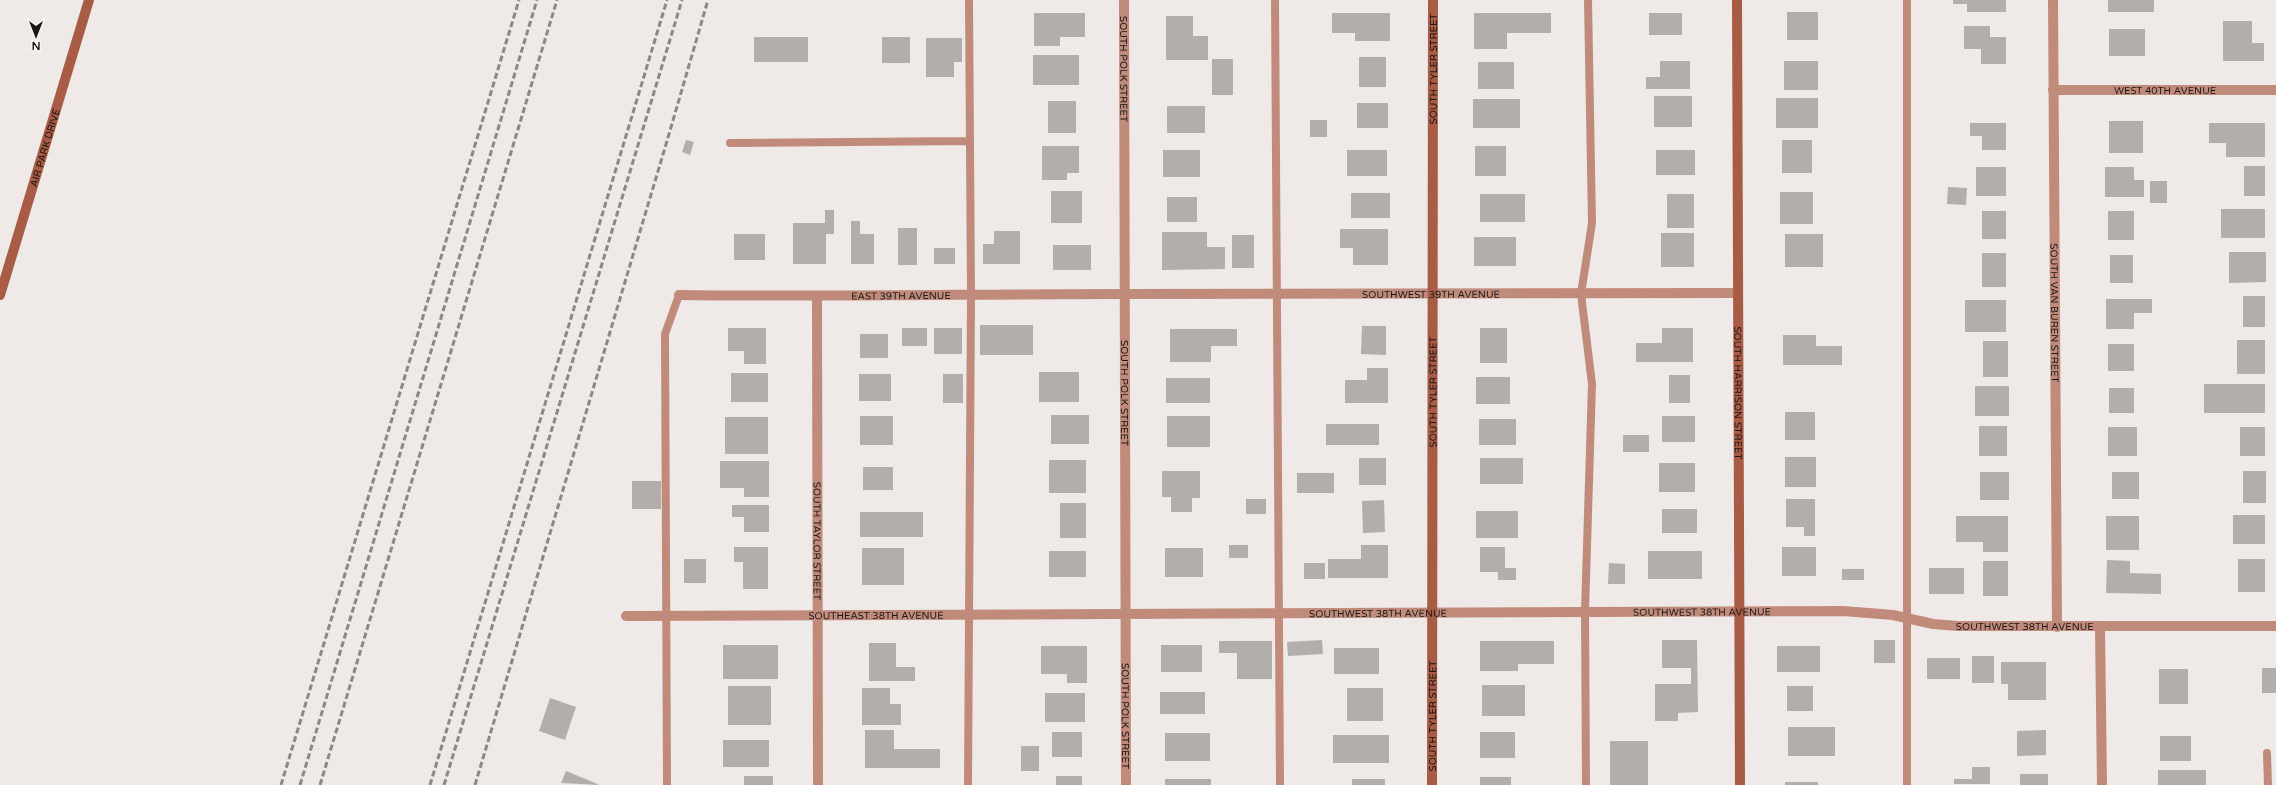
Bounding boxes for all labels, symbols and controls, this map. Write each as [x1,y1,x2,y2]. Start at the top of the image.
street label: SOUTH TYLER STREET [1428,14,1440,124]
north arrow [16,16,56,56]
street label: SOUTH POLK STREET [1117,16,1129,122]
text: N [32,39,40,52]
street label: WEST 40TH AVENUE [2114,85,2216,97]
street label: AIR PARK DRIVE [28,107,63,188]
street label: SOUTH VAN BUREN STREET [2048,243,2060,383]
street label: SOUTHWEST 39TH AVENUE [1362,289,1500,301]
street label: EAST 39TH AVENUE [851,290,951,303]
street label: SOUTH HARRISON STREET [1731,326,1744,460]
street label: SOUTH TYLER STREET [1427,337,1440,447]
street label: SOUTH POLK STREET [1118,340,1130,446]
street label: SOUTH TAYLOR STREET [810,482,823,600]
street label: SOUTHWEST 38TH AVENUE [1633,606,1771,619]
street label: SOUTHWEST 38TH AVENUE [1309,608,1447,620]
street label: SOUTHEAST 38TH AVENUE [808,610,944,622]
street label: SOUTHWEST 38TH AVENUE [1956,621,2094,633]
street label: SOUTH TYLER STREET [1427,661,1439,771]
street label: SOUTH POLK STREET [1119,663,1131,769]

